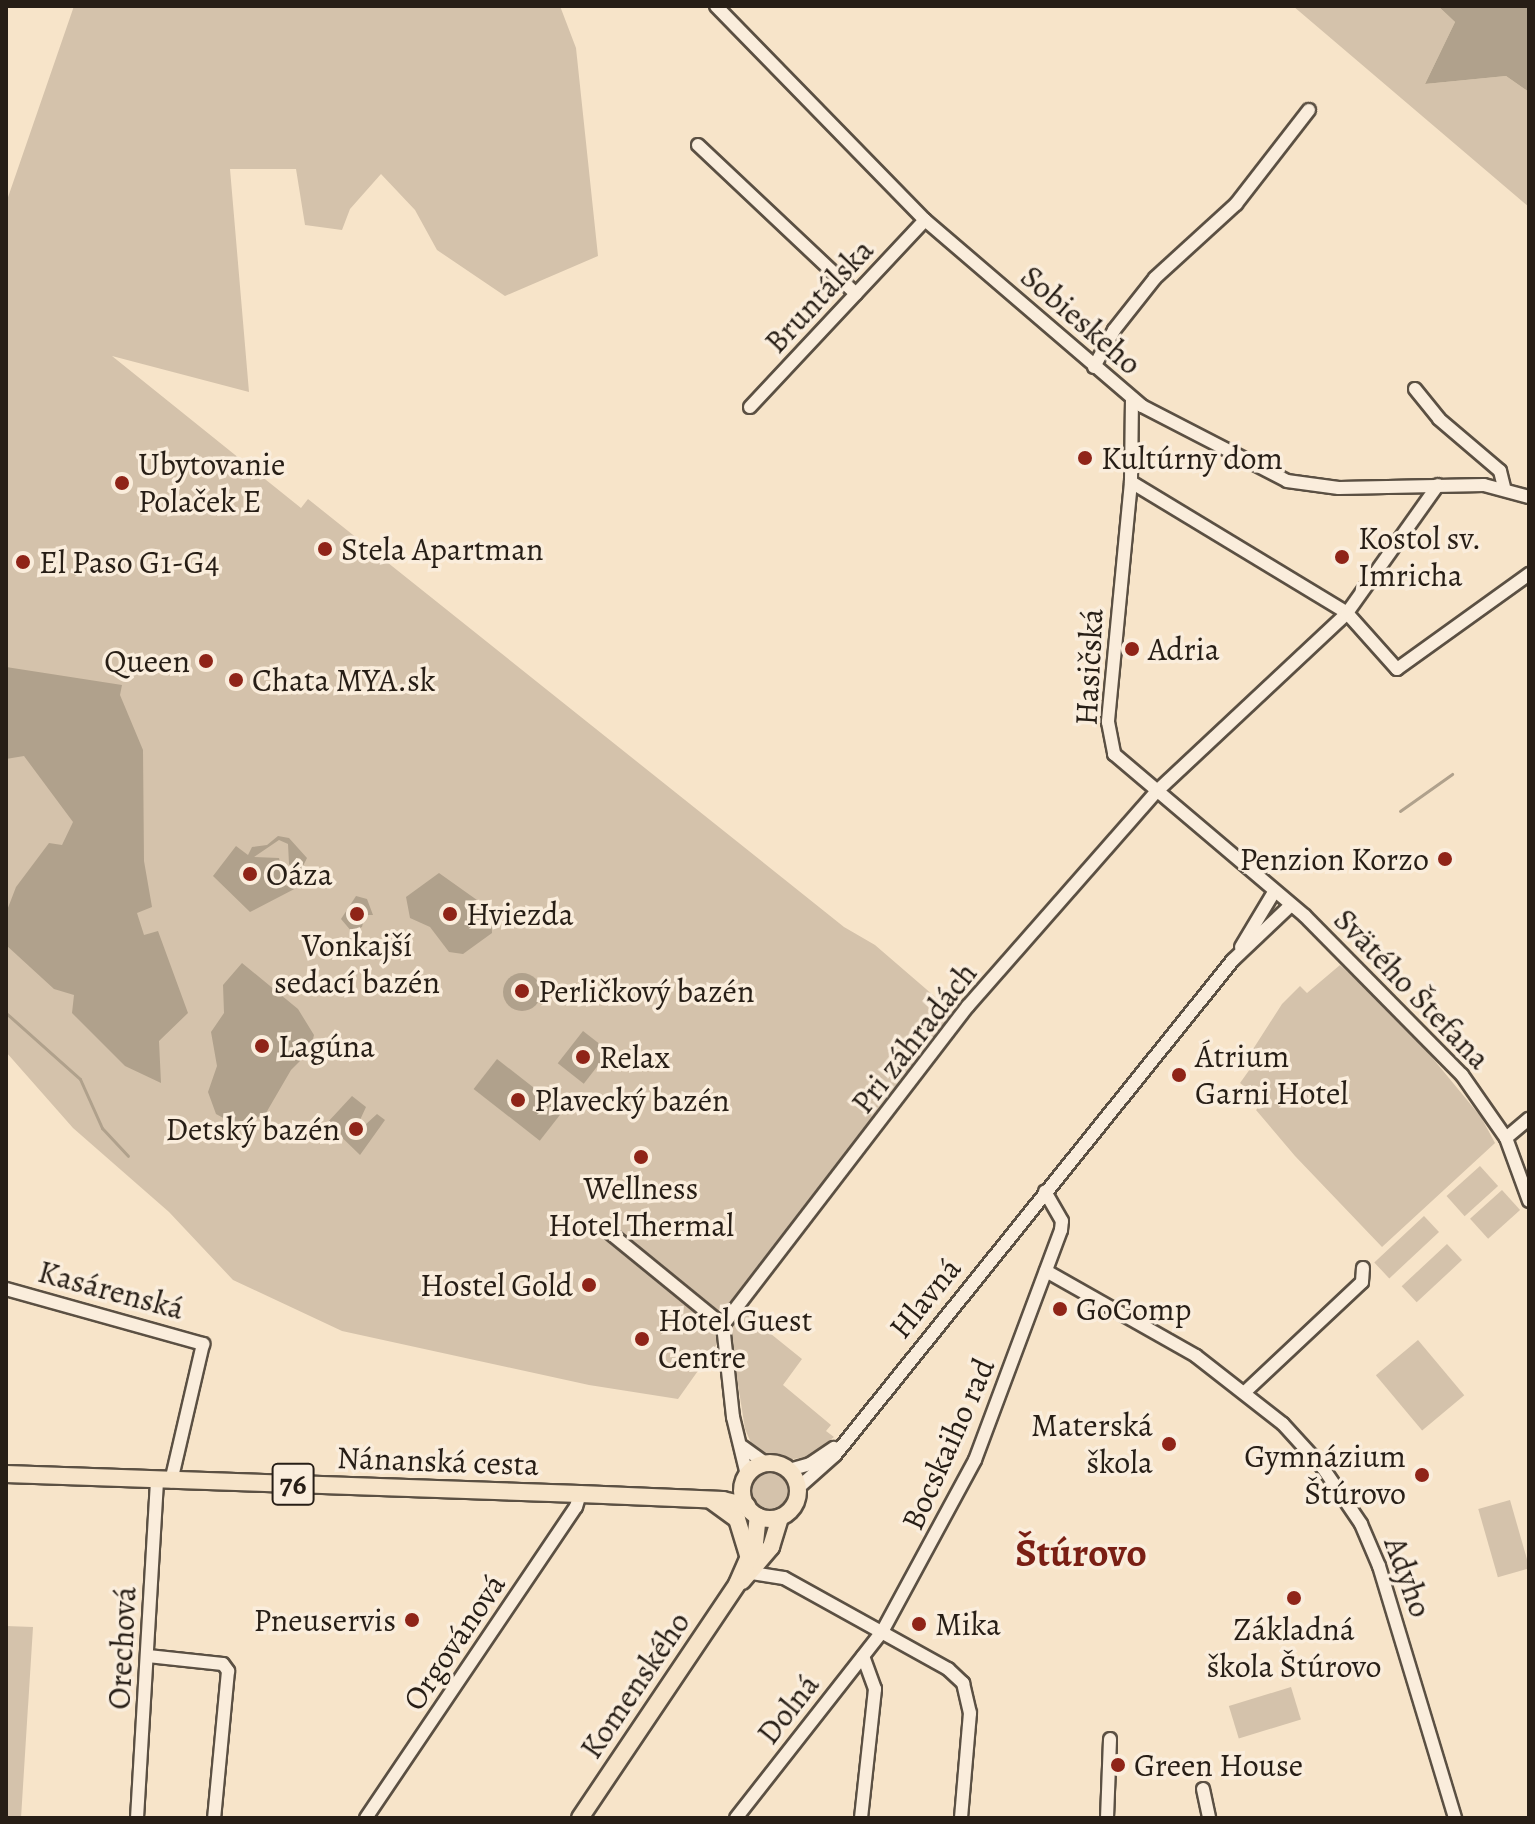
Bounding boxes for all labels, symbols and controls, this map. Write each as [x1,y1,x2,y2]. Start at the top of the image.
street label: Bruntálska [756,231,882,361]
street label: Sobieskeho [1013,257,1149,383]
place label: Kultúrny dom [1101,439,1283,477]
place label: Ubytovanie Polaček E [138,446,285,521]
marker: Kultúrny dom [1076,449,1094,467]
marker: Ubytovanie Polaček E [113,474,131,492]
place label: Kostol sv. Imricha [1358,520,1481,595]
place label: Stela Apartman [341,530,544,568]
marker: Stela Apartman [316,540,334,558]
place label: El Paso G1-G4 [39,543,219,581]
marker: Kostol sv. Imricha [1333,548,1351,566]
marker: El Paso G1-G4 [14,553,32,571]
street label: Hasičská [1067,608,1111,726]
place label: Adria [1148,630,1220,668]
marker: Adria [1123,640,1141,658]
place label: Queen [104,642,190,680]
marker: Queen [197,652,215,670]
place label: Chata MYA.sk [252,661,436,699]
marker: Chata MYA.sk [227,671,245,689]
place label: Penzion Korzo [1239,840,1429,878]
marker: Penzion Korzo [1436,850,1454,868]
place label: Oáza [266,855,333,893]
marker: Oáza [241,865,259,883]
place label: Hviezda [466,895,574,933]
street label: Svätého Štefana [1326,901,1498,1077]
marker: Vonkajší sedací bazén [348,905,366,923]
marker: Hviezda [441,905,459,923]
place label: Vonkajší sedací bazén [274,927,440,1002]
street label: Pri záhradách [843,955,985,1121]
place label: Perličkový bazén [538,972,754,1010]
marker: Perličkový bazén [513,982,531,1000]
place label: Lagúna [278,1027,375,1065]
marker: Lagúna [253,1037,271,1055]
place label: Relax [599,1038,670,1076]
place label: Átrium Garni Hotel [1195,1038,1348,1113]
marker: Relax [574,1048,592,1066]
marker: Átrium Garni Hotel [1170,1066,1188,1084]
place label: Plavecký bazén [534,1081,730,1119]
marker: Plavecký bazén [509,1091,527,1109]
place label: Detský bazén [165,1110,340,1148]
marker: Detský bazén [347,1120,365,1138]
marker: Wellness Hotel Thermal [632,1148,650,1166]
place label: Wellness Hotel Thermal [548,1170,734,1245]
street label: Hlavná [881,1250,969,1346]
street label: Kasárenská [34,1252,188,1328]
place label: Hostel Gold [420,1266,573,1304]
marker: Hostel Gold [580,1276,598,1294]
place label: GoComp [1076,1290,1191,1328]
marker: GoComp [1051,1300,1069,1318]
place label: Hotel Guest Centre [658,1302,812,1377]
marker: Hotel Guest Centre [633,1330,651,1348]
street label: Bocskaiho rad [893,1352,1003,1536]
place label: Materská škola [1031,1407,1153,1482]
marker: Materská škola [1160,1435,1178,1453]
street label: Nánanská cesta [336,1438,540,1484]
place label: Gymnázium Štúrovo [1244,1438,1406,1513]
road number: 76 [271,1458,315,1510]
marker: Gymnázium Štúrovo [1413,1466,1431,1484]
district label: Štúrovo [1015,1529,1147,1577]
street label: Adyho [1376,1532,1440,1622]
street label: Orgovánová [394,1567,514,1717]
street label: Orechová [100,1586,144,1710]
marker: Základná škola Štúrovo [1285,1589,1303,1607]
place label: Pneuservis [253,1601,396,1639]
street label: Komenského [572,1604,698,1766]
place label: Mika [935,1605,1001,1643]
marker: Pneuservis [403,1611,421,1629]
place label: Základná škola Štúrovo [1207,1611,1381,1686]
marker: Mika [910,1615,928,1633]
street label: Dolná [749,1666,827,1752]
place label: Green House [1134,1746,1303,1784]
marker: Green House [1109,1756,1127,1774]

